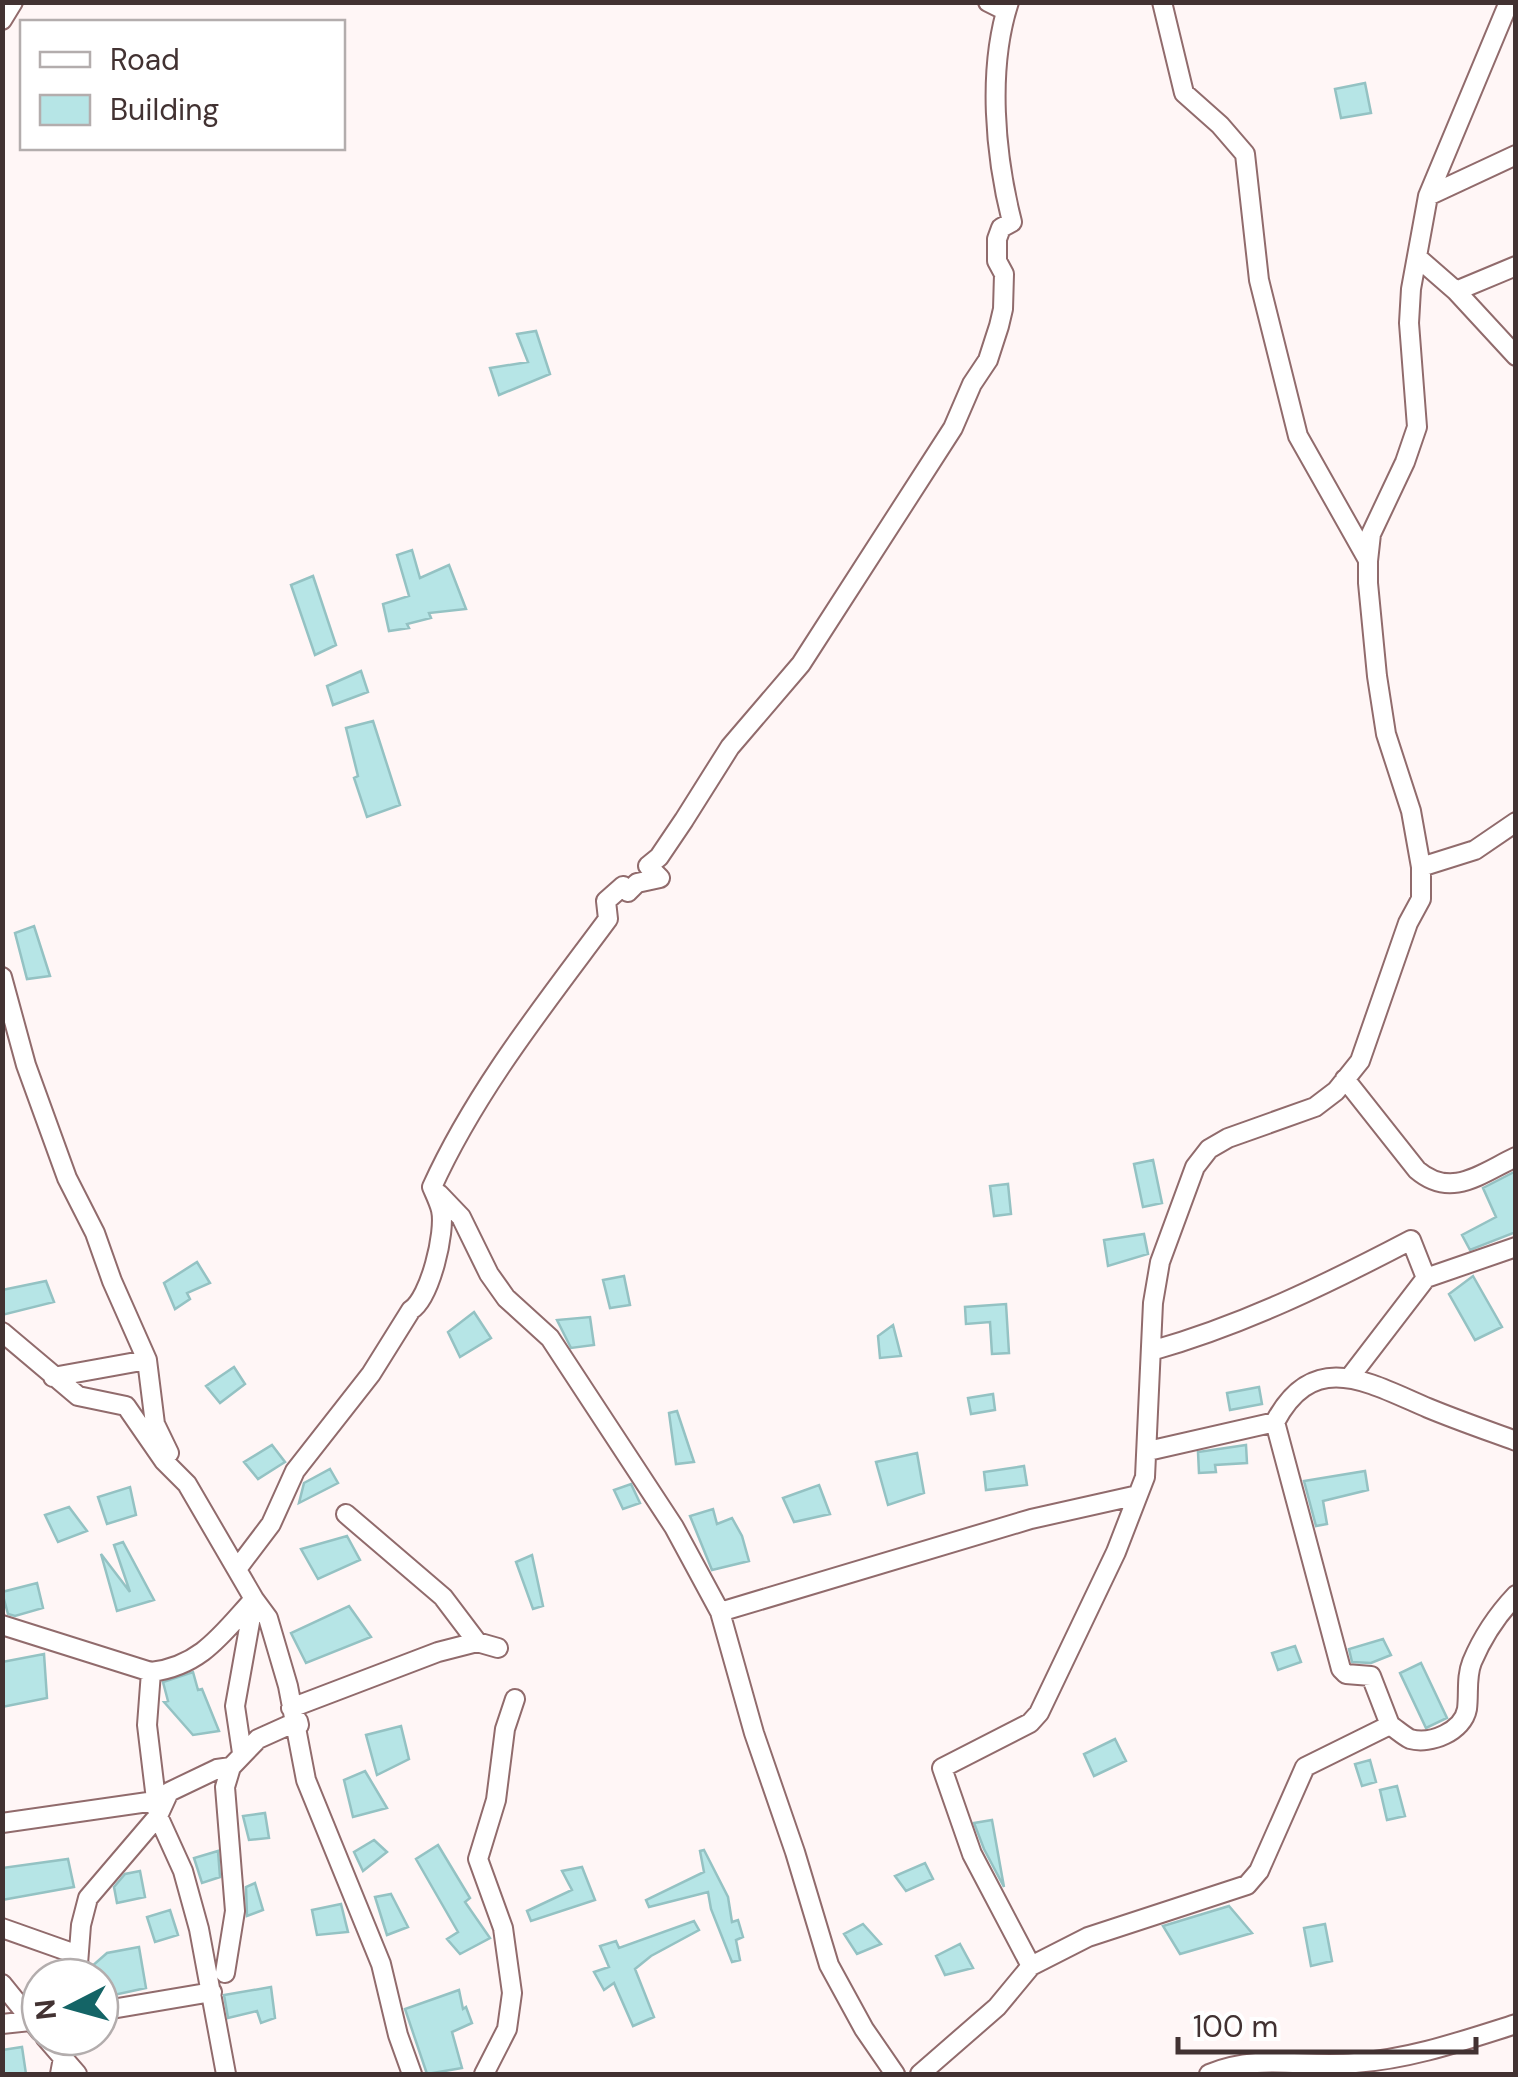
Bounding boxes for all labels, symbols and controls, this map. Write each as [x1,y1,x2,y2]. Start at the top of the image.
legend [20,20,345,150]
text: Road [110,40,180,79]
text: Building [110,90,219,129]
north arrow [20,1957,120,2057]
scale bar [1178,1992,1476,2054]
text: N [26,1997,65,2022]
text: 100 m [1193,2007,1278,2046]

